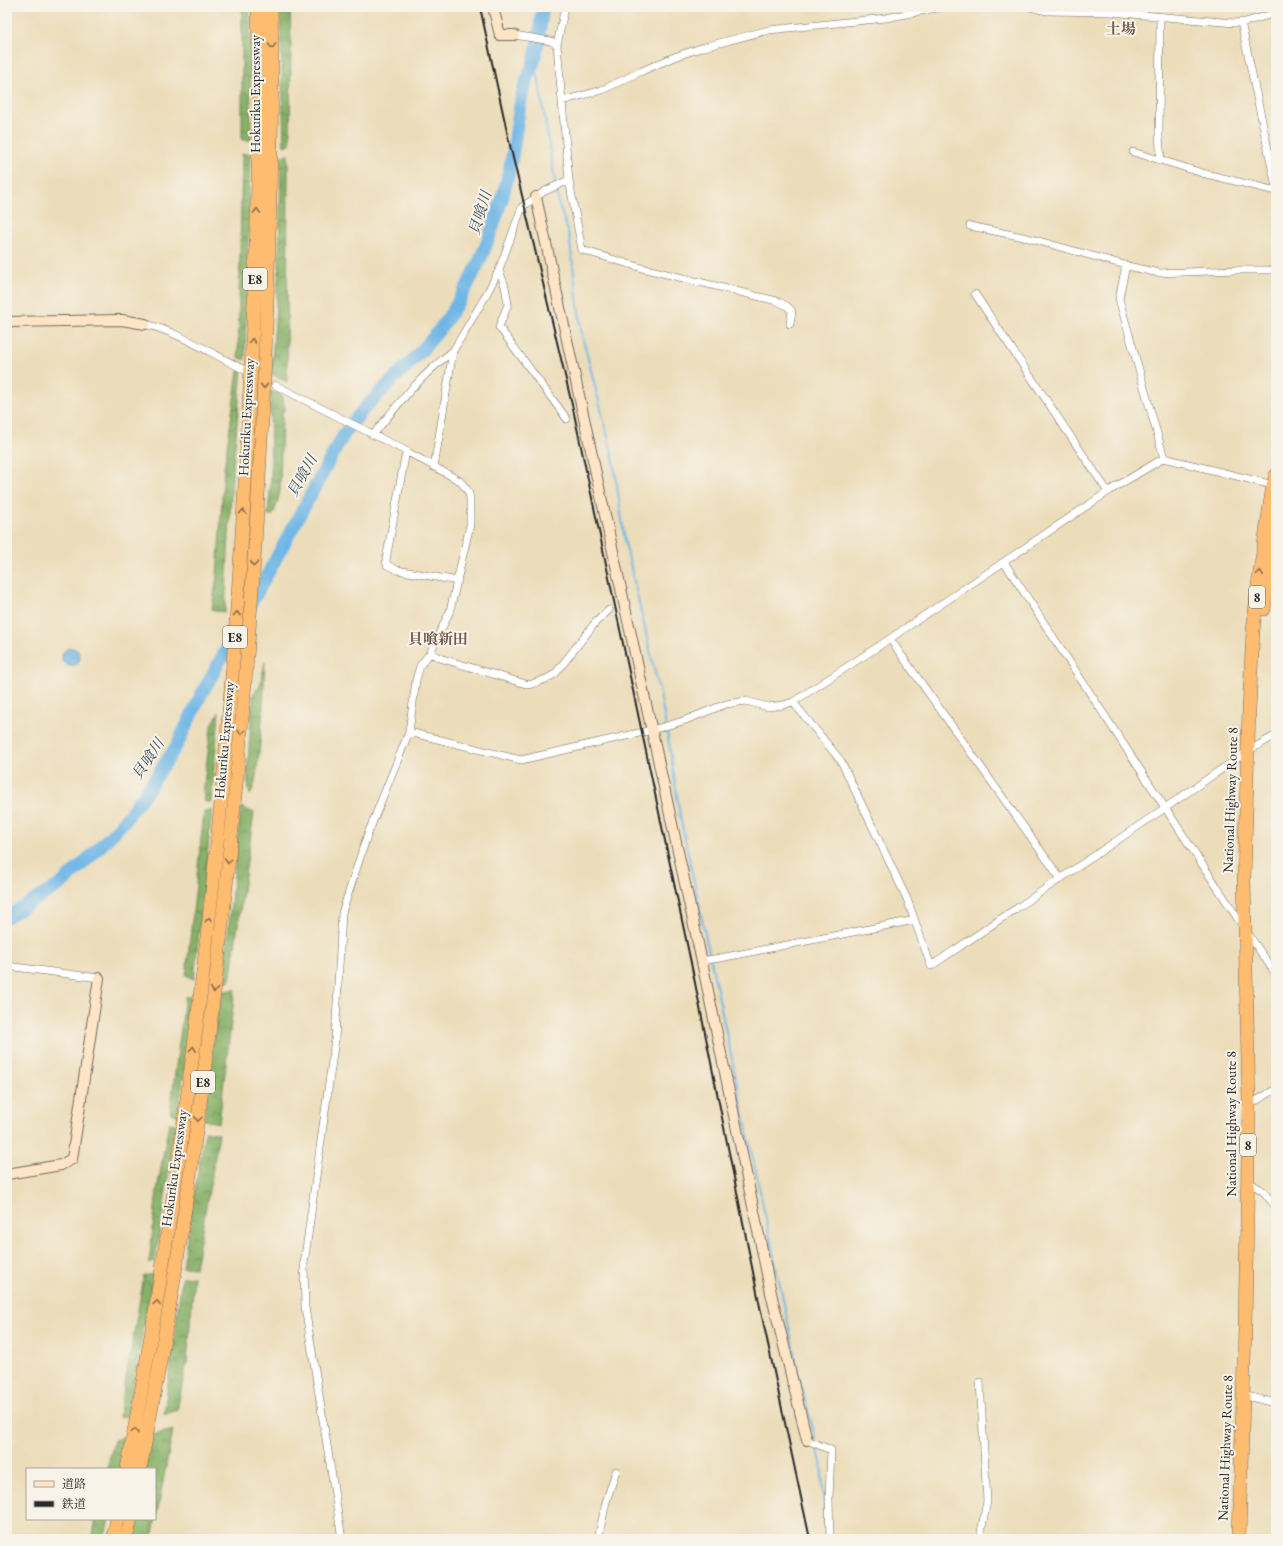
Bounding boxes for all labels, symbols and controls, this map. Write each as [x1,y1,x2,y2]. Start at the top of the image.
district label: 土場 [1106,19,1136,38]
street label: Hokuriku Expressway [246,34,264,153]
one-way arrow [268,43,276,49]
water label: 貝喰川 [464,187,496,237]
one-way arrow [253,208,261,214]
road number: E8 [243,268,267,290]
one-way arrow [248,338,257,344]
street label: Hokuriku Expressway [234,357,258,476]
one-way arrow [260,383,268,389]
water label: 貝喰川 [282,450,322,500]
one-way arrow [239,509,248,515]
one-way arrow [249,561,258,567]
one-way arrow [1255,570,1264,576]
road number: 8 [1249,586,1265,608]
one-way arrow [232,611,241,617]
road number: E8 [223,626,247,648]
district label: 貝喰新田 [408,629,468,648]
street label: Hokuriku Expressway [210,679,238,800]
street label: National Highway Route 8 [1218,727,1242,873]
one-way arrow [237,729,246,735]
water label: 貝喰川 [127,733,169,783]
one-way arrow [224,858,233,864]
one-way arrow [204,917,213,923]
one-way arrow [210,987,219,993]
one-way arrow [189,1046,198,1052]
street label: National Highway Route 8 [1222,1051,1240,1197]
road number: E8 [191,1071,215,1093]
street label: Hokuriku Expressway [157,1107,191,1228]
one-way arrow [194,1116,203,1122]
road number: 8 [1240,1134,1256,1156]
one-way arrow [152,1300,161,1306]
street label: National Highway Route 8 [1213,1375,1237,1521]
one-way arrow [130,1428,138,1434]
legend [26,1468,156,1520]
text: 道路 [62,1476,86,1492]
text: 鉄道 [61,1496,86,1512]

